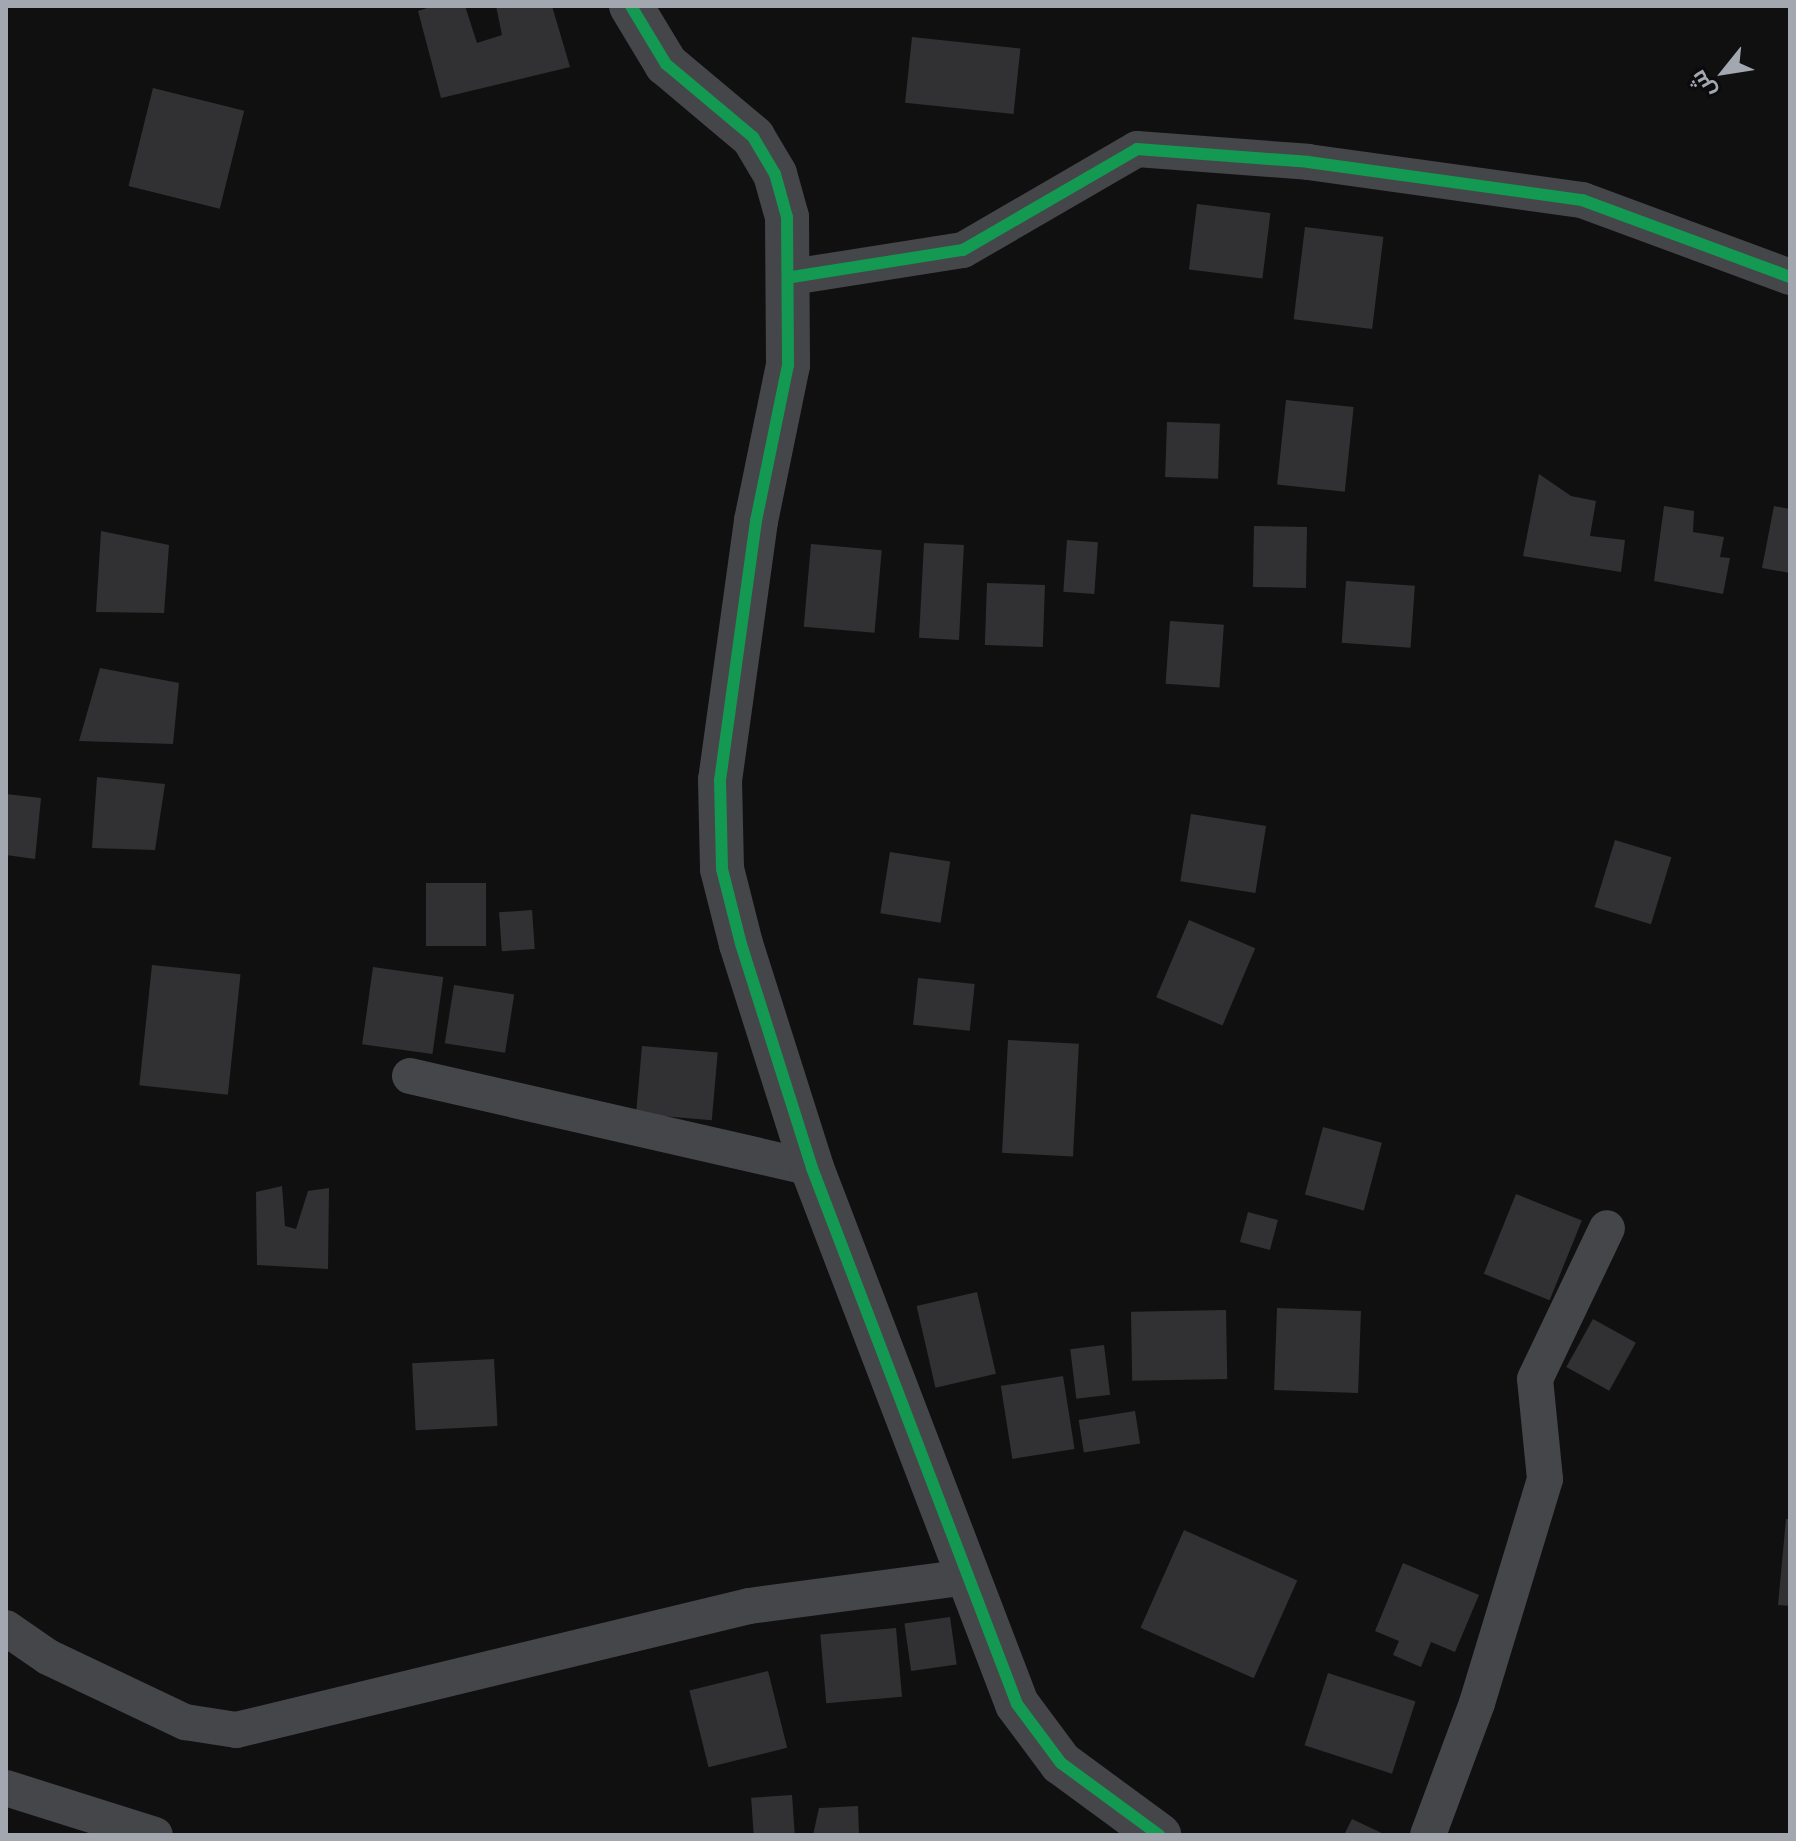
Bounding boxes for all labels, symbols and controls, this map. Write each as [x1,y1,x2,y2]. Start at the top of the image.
north arrow [1684,32,1764,112]
text: ش [1684,65,1722,103]

